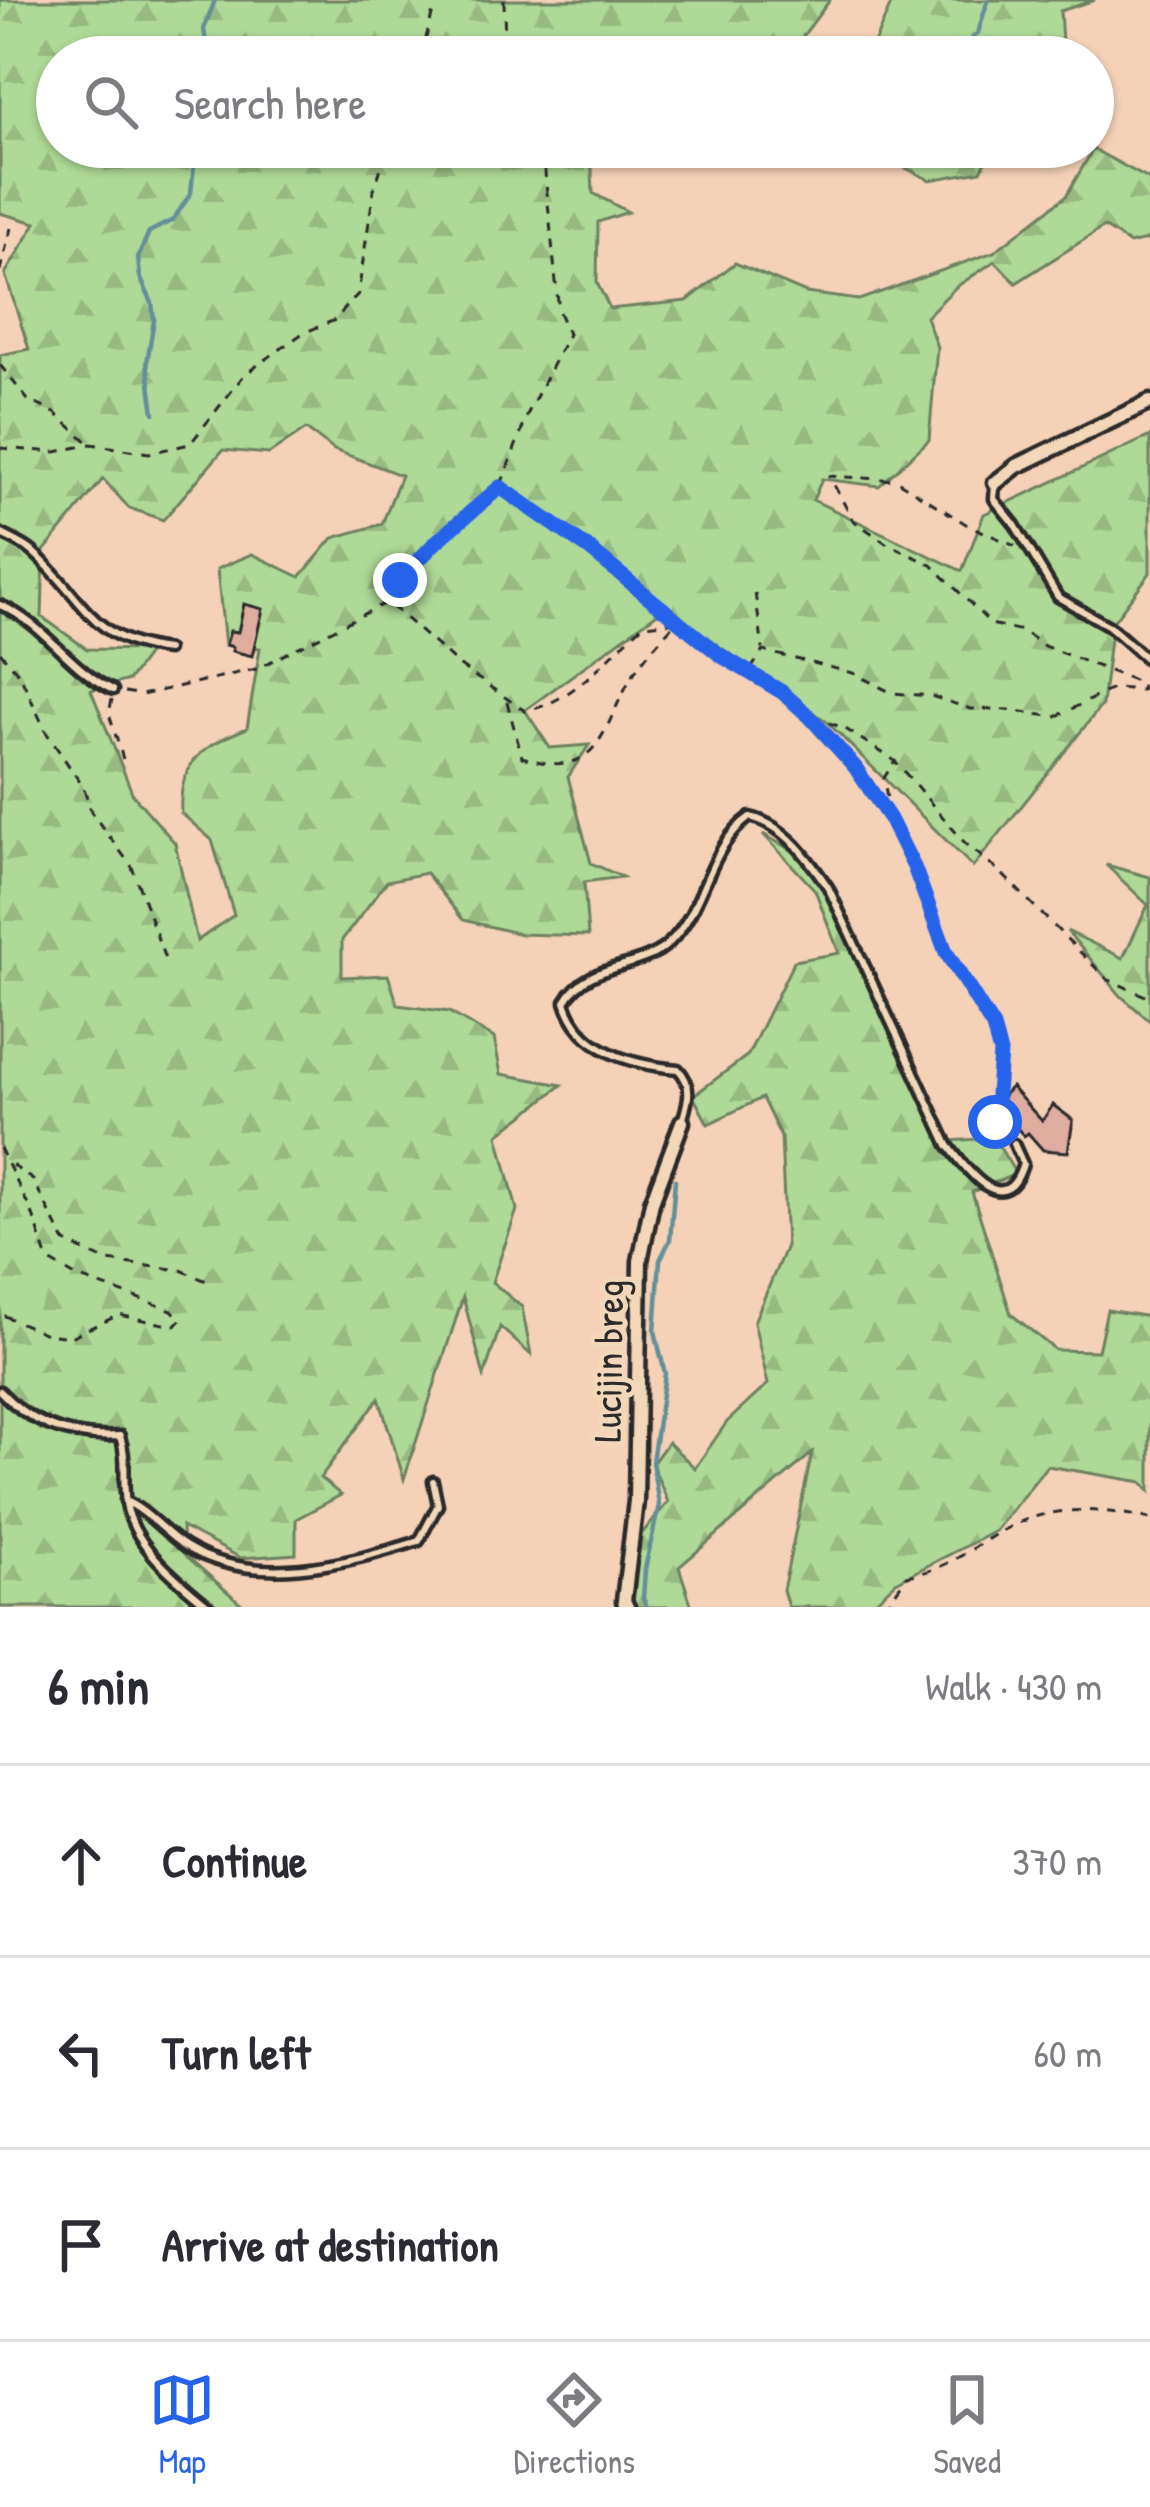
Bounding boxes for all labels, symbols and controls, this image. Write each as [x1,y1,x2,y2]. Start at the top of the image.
search box [36,36,1114,168]
icon: search [78,69,144,135]
text: Search here [174,72,366,133]
route end [373,553,427,607]
route start [968,1095,1022,1149]
street label: Lucijin breg [580,1279,635,1443]
text: 6 min [48,1651,149,1720]
text: Walk · 430 m [925,1659,1102,1712]
icon: ahead [48,1828,114,1894]
text: Continue [162,1830,307,1891]
text: 370 m [1012,1834,1102,1887]
icon: left [48,2020,114,2086]
text: Turn left [162,2022,311,2083]
text: 60 m [1033,2026,1102,2079]
icon: arrive [48,2212,114,2278]
text: Arrive at destination [162,2214,499,2275]
tab: Map [149,2367,215,2483]
tab: Directions [514,2367,635,2483]
tab: Saved [933,2367,1001,2483]

